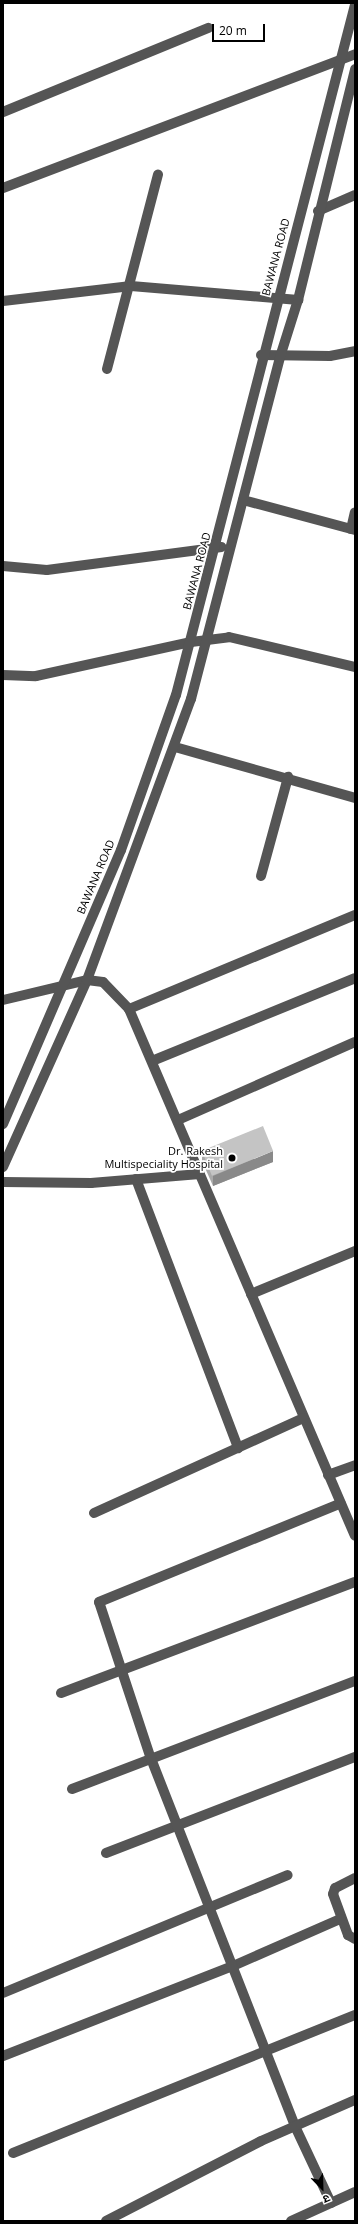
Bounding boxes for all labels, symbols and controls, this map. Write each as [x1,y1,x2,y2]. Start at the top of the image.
scale bar [214,16,267,42]
text: 20 m [219,22,247,39]
street label: BAWANA ROAD [259,217,293,297]
street label: BAWANA ROAD [180,531,214,611]
street label: BAWANA ROAD [74,838,118,916]
place label: Dr. Rakesh Multispeciality Hospital [104,1145,223,1171]
marker: Dr. Rakesh Multispeciality Hospital [226,1152,238,1164]
north arrow [302,2168,342,2208]
text: उ [321,2191,333,2208]

